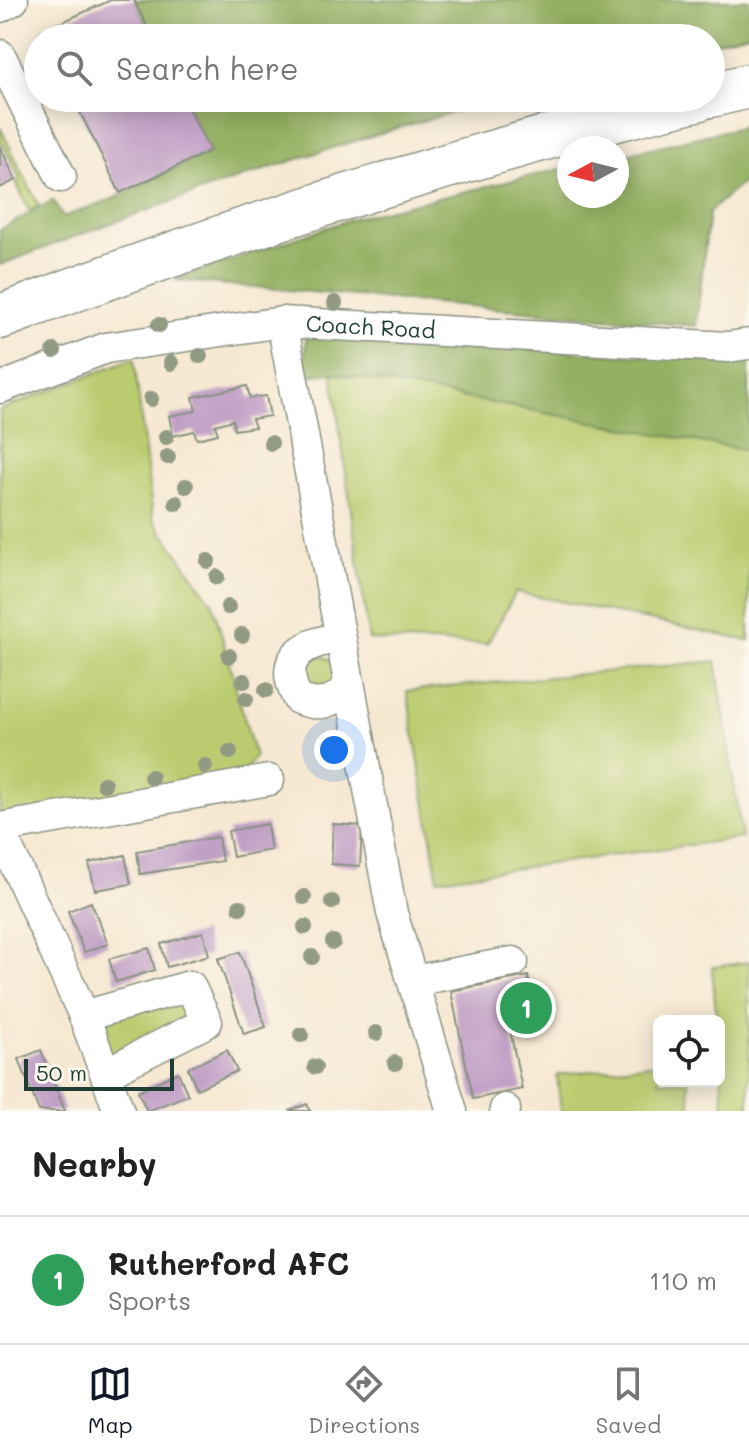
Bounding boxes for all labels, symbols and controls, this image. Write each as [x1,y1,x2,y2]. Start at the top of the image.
search box [24,24,725,112]
icon: search [52,46,96,90]
text: Search here [116,48,299,88]
north arrow [557,136,629,208]
street label: Coach Road [305,308,436,345]
your location [314,730,354,770]
pin: 1 [500,978,552,1038]
map controls [653,1015,725,1087]
button: locate [653,1015,725,1087]
scale bar [24,1055,174,1091]
text: 50 m [36,1058,87,1087]
text: Nearby [32,1141,157,1186]
text: Rutherford AFC [108,1243,349,1283]
text: 1 [52,1263,64,1297]
text: 110 m [649,1263,717,1297]
text: Sports [108,1283,191,1317]
tab: Map [88,1362,133,1439]
tab: Directions [308,1362,420,1439]
tab: Saved [596,1362,661,1439]

